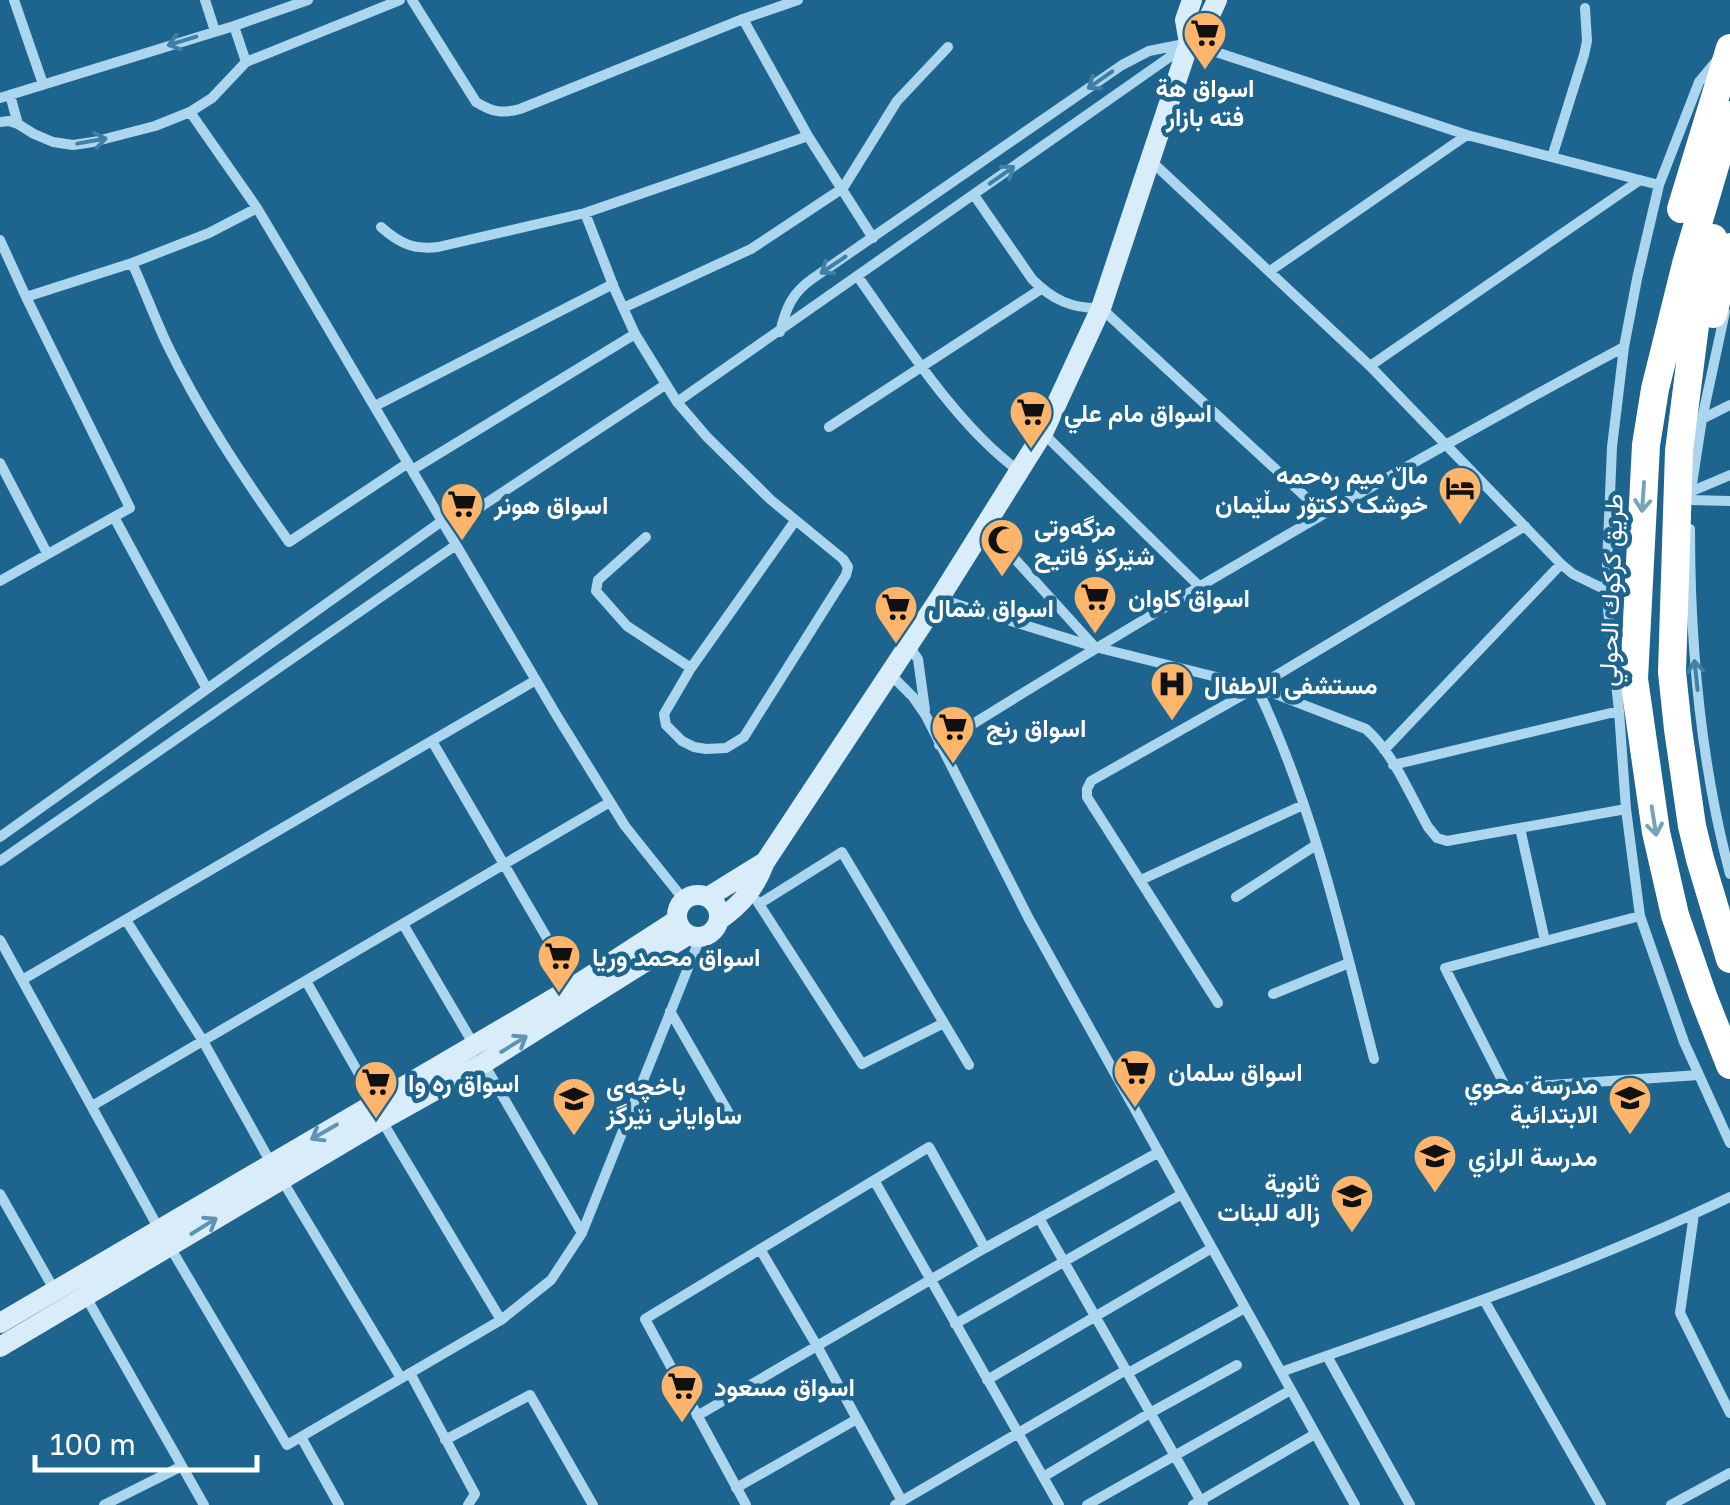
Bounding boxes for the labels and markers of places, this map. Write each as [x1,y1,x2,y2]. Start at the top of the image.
supermarket icon: اسواق هة فته بازار [1182,10,1228,71]
place label: اسواق هة فته بازار [1155,72,1255,133]
supermarket icon: اسواق مام علي [1008,389,1054,450]
place label: اسواق مام علي [1064,397,1212,434]
place label: ماڵ میم رەحمە خوشک دکتۆر سڵێمان [1215,459,1428,520]
hotel icon: ماڵ میم رەحمە خوشک دکتۆر سڵێمان [1437,465,1483,526]
supermarket icon: اسواق هونر [439,481,485,542]
place label: اسواق هونر [493,489,608,521]
place label: مزگەوتی شێرکۆ فاتیح [1034,511,1155,574]
mosque icon: مزگەوتی شێرکۆ فاتیح [979,517,1025,578]
supermarket icon: اسواق كاوان [1072,574,1118,635]
place label: اسواق كاوان [1128,582,1250,614]
supermarket icon: اسواق شمال [873,584,919,645]
place label: اسواق شمال [928,592,1054,624]
hospital icon: مستشفى الاطفال [1149,661,1195,722]
place label: مستشفى الاطفال [1204,669,1378,701]
supermarket icon: اسواق رنج [930,704,976,765]
place label: اسواق رنج [986,712,1086,746]
supermarket icon: اسواق محمد وريا [536,933,582,994]
place label: اسواق محمد وريا [592,941,761,973]
supermarket icon: اسواق سلمان [1112,1048,1158,1109]
place label: اسواق سلمان [1168,1056,1303,1088]
supermarket icon: اسواق ره وا [353,1059,399,1120]
place label: اسواق ره وا [408,1067,520,1099]
place label: مدرسة محوي الابتدائية [1464,1069,1598,1129]
place label: باخچەی ساوایانی نێرگز [605,1070,742,1131]
school or university icon: مدرسة محوي الابتدائية [1607,1075,1653,1136]
school or university icon: باخچەی ساوایانی نێرگز [551,1076,597,1137]
school or university icon: مدرسة الرازي [1412,1133,1458,1194]
place label: مدرسة الرازي [1468,1141,1598,1178]
place label: ثانوية زاله للبنات [1217,1167,1320,1228]
school or university icon: ثانوية زاله للبنات [1329,1173,1375,1234]
supermarket icon: اسواق مسعود [659,1363,705,1424]
place label: اسواق مسعود [714,1371,855,1403]

